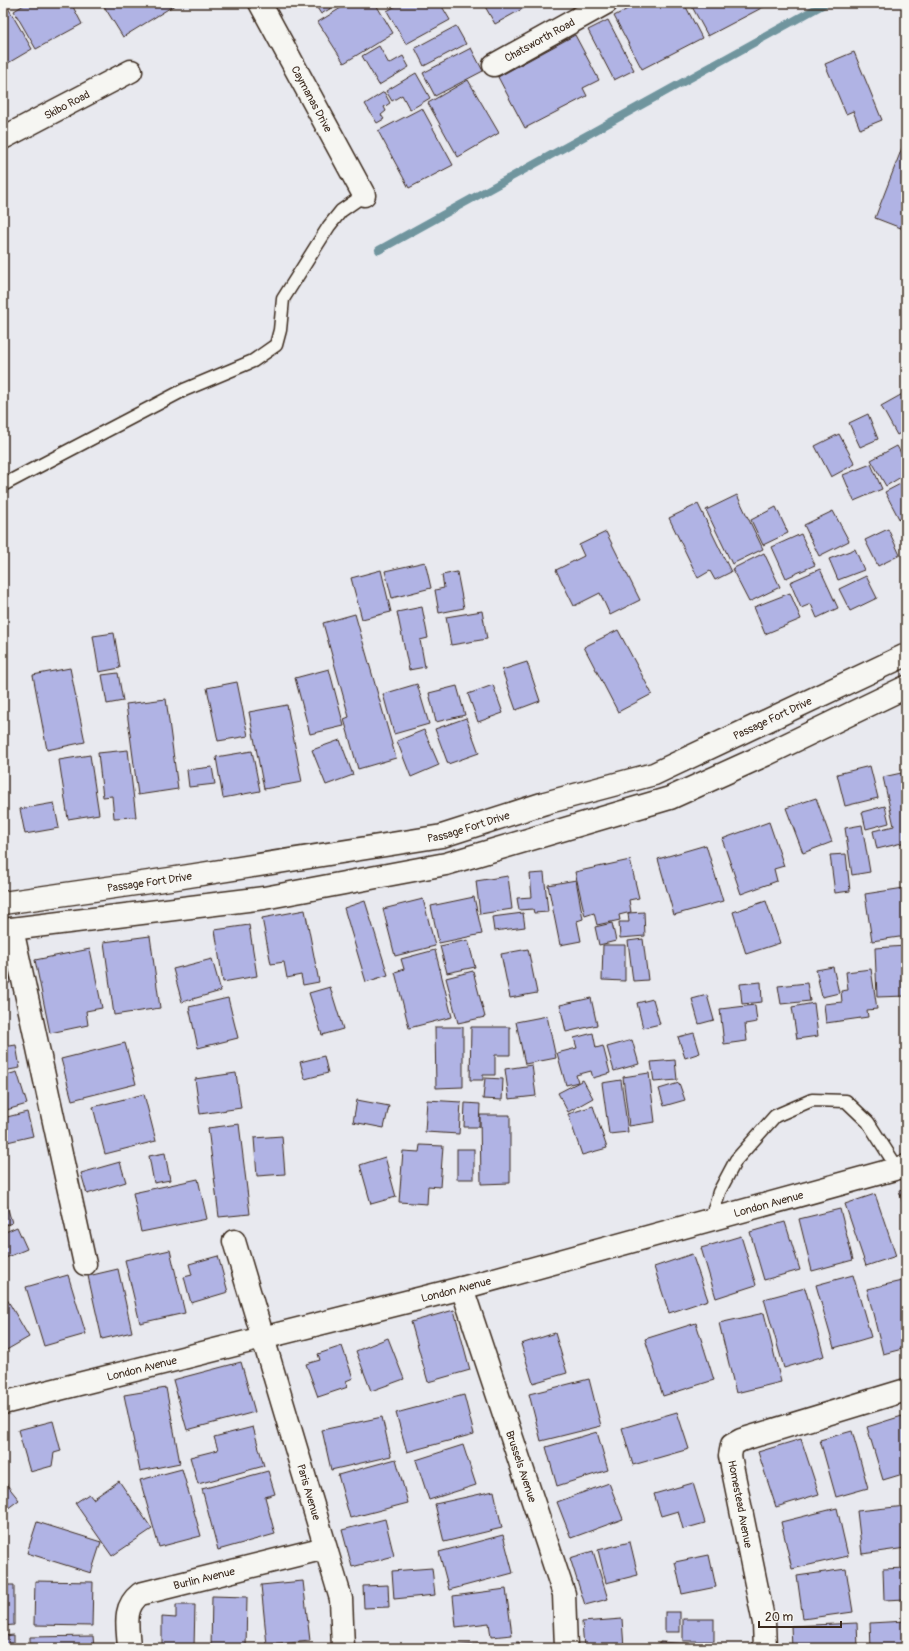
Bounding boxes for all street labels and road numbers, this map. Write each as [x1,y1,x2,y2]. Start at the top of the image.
street label: Chatsworth Road [502,15,577,64]
street label: Caymanas Drive [289,63,335,135]
street label: Skibo Road [42,87,92,122]
street label: Passage Fort Drive [731,694,814,742]
street label: Passage Fort Drive [426,808,512,845]
street label: Passage Fort Drive [106,869,193,894]
street label: London Avenue [732,1188,805,1220]
street label: London Avenue [420,1274,493,1305]
street label: London Avenue [105,1353,179,1383]
street label: Brussels Avenue [503,1429,540,1504]
street label: Homestead Avenue [725,1459,755,1550]
street label: Paris Avenue [295,1462,324,1522]
street label: Burlin Avenue [172,1564,237,1592]

